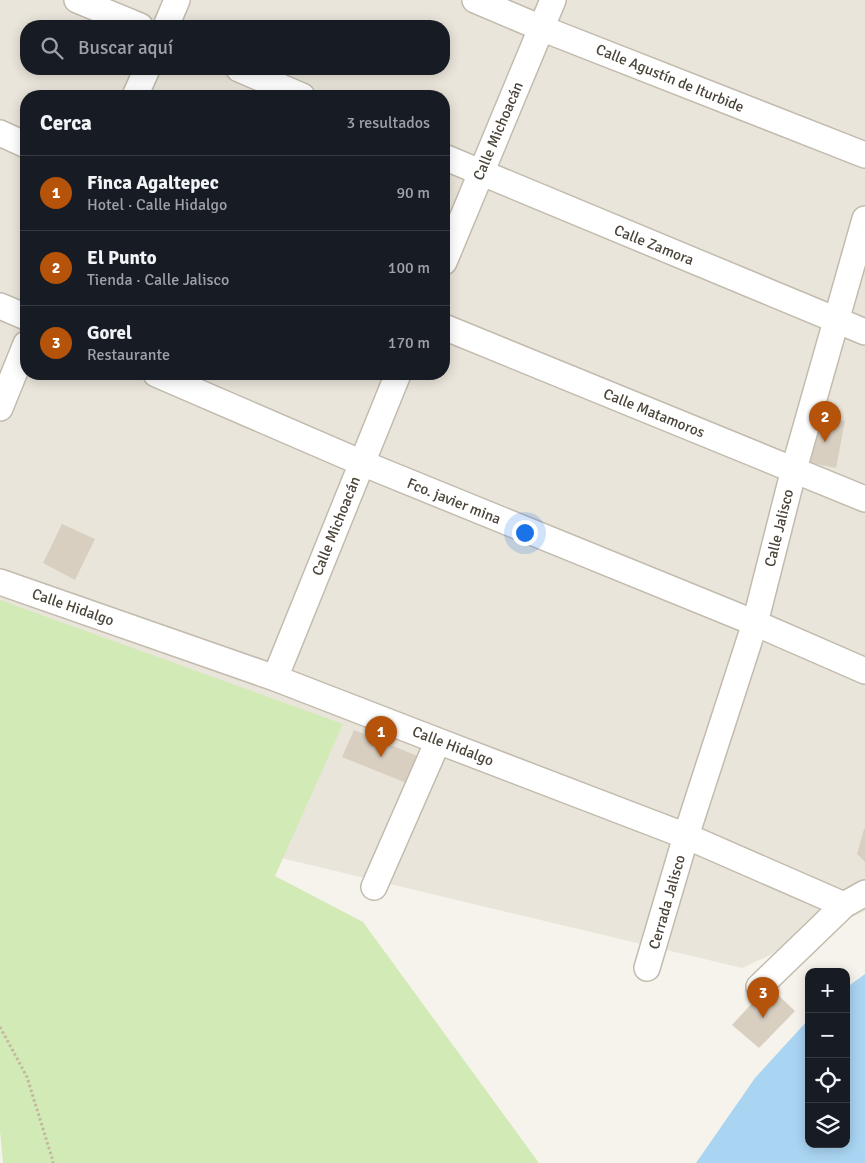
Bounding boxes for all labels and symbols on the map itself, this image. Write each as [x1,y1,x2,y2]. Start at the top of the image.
street label: Calle Agustín de Iturbide [593,40,747,116]
street label: Calle Michoacán [469,79,527,183]
street label: Calle Zamora [611,221,697,269]
street label: Calle Matamoros [601,384,708,442]
pin: 2 [809,401,841,442]
street label: Calle Michoacán [308,474,364,578]
street label: Fco. javier mina [404,474,504,528]
street label: Calle Jalisco [761,487,797,569]
your location [512,520,538,546]
street label: Calle Hidalgo [30,585,117,630]
pin: 1 [365,716,397,757]
street label: Calle Hidalgo [410,722,496,770]
street label: Cerrada Jalisco [645,852,689,951]
pin: 3 [747,977,779,1018]

